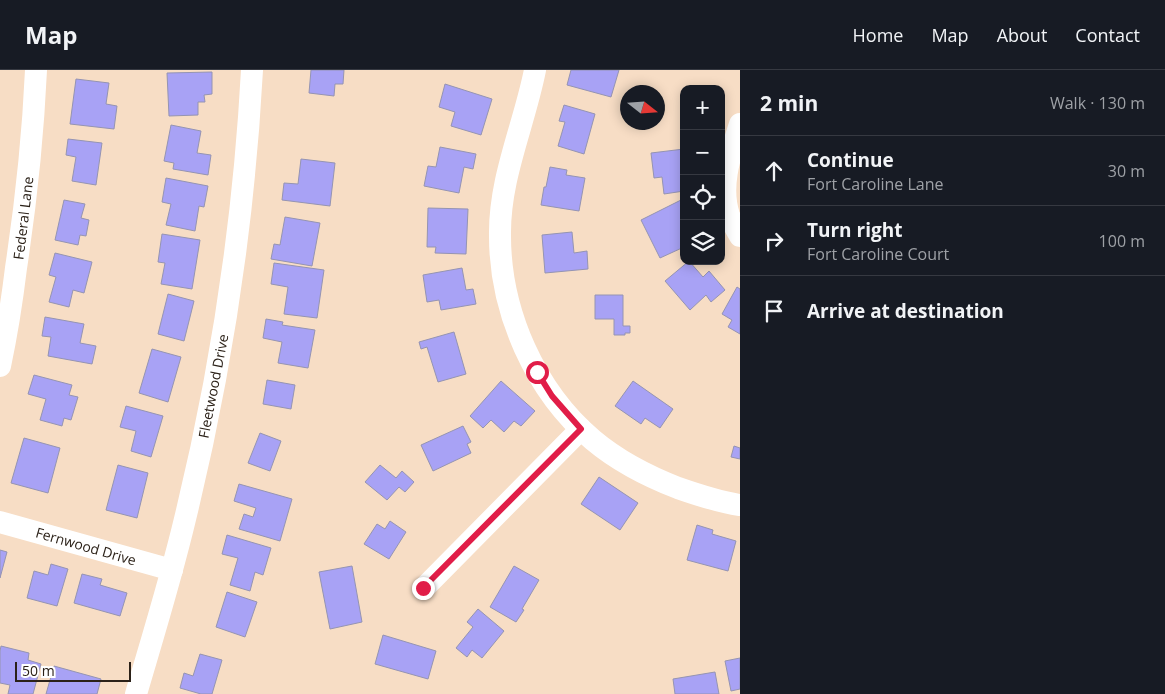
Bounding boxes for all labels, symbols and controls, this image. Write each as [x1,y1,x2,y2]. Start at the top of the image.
text: Map [25,18,77,51]
text: Home [853,23,903,47]
text: Map [931,23,969,47]
text: About [997,23,1047,47]
text: Contact [1075,23,1140,47]
north arrow [620,85,665,130]
map controls [680,85,725,265]
button: + [680,85,725,130]
text: 2 min [760,89,818,117]
text: Walk · 130 m [1050,92,1145,114]
button: − [680,130,725,175]
text: Continue [807,147,894,173]
icon: ahead [760,157,788,185]
text: 30 m [1108,160,1145,182]
text: Fort Caroline Lane [807,173,943,195]
street label: Federal Lane [8,175,38,261]
button: locate [680,175,725,220]
text: Turn right [807,217,902,243]
button: layers [680,220,725,265]
icon: right [760,227,788,255]
text: 100 m [1099,230,1145,252]
text: Fort Caroline Court [807,243,949,265]
icon: arrive [760,297,788,325]
text: Arrive at destination [807,298,1004,324]
street label: Fleetwood Drive [194,332,232,440]
route start [526,361,549,384]
street label: Fernwood Drive [34,523,139,569]
route end [412,577,435,600]
scale bar [15,659,131,682]
text: 50 m [22,661,55,680]

